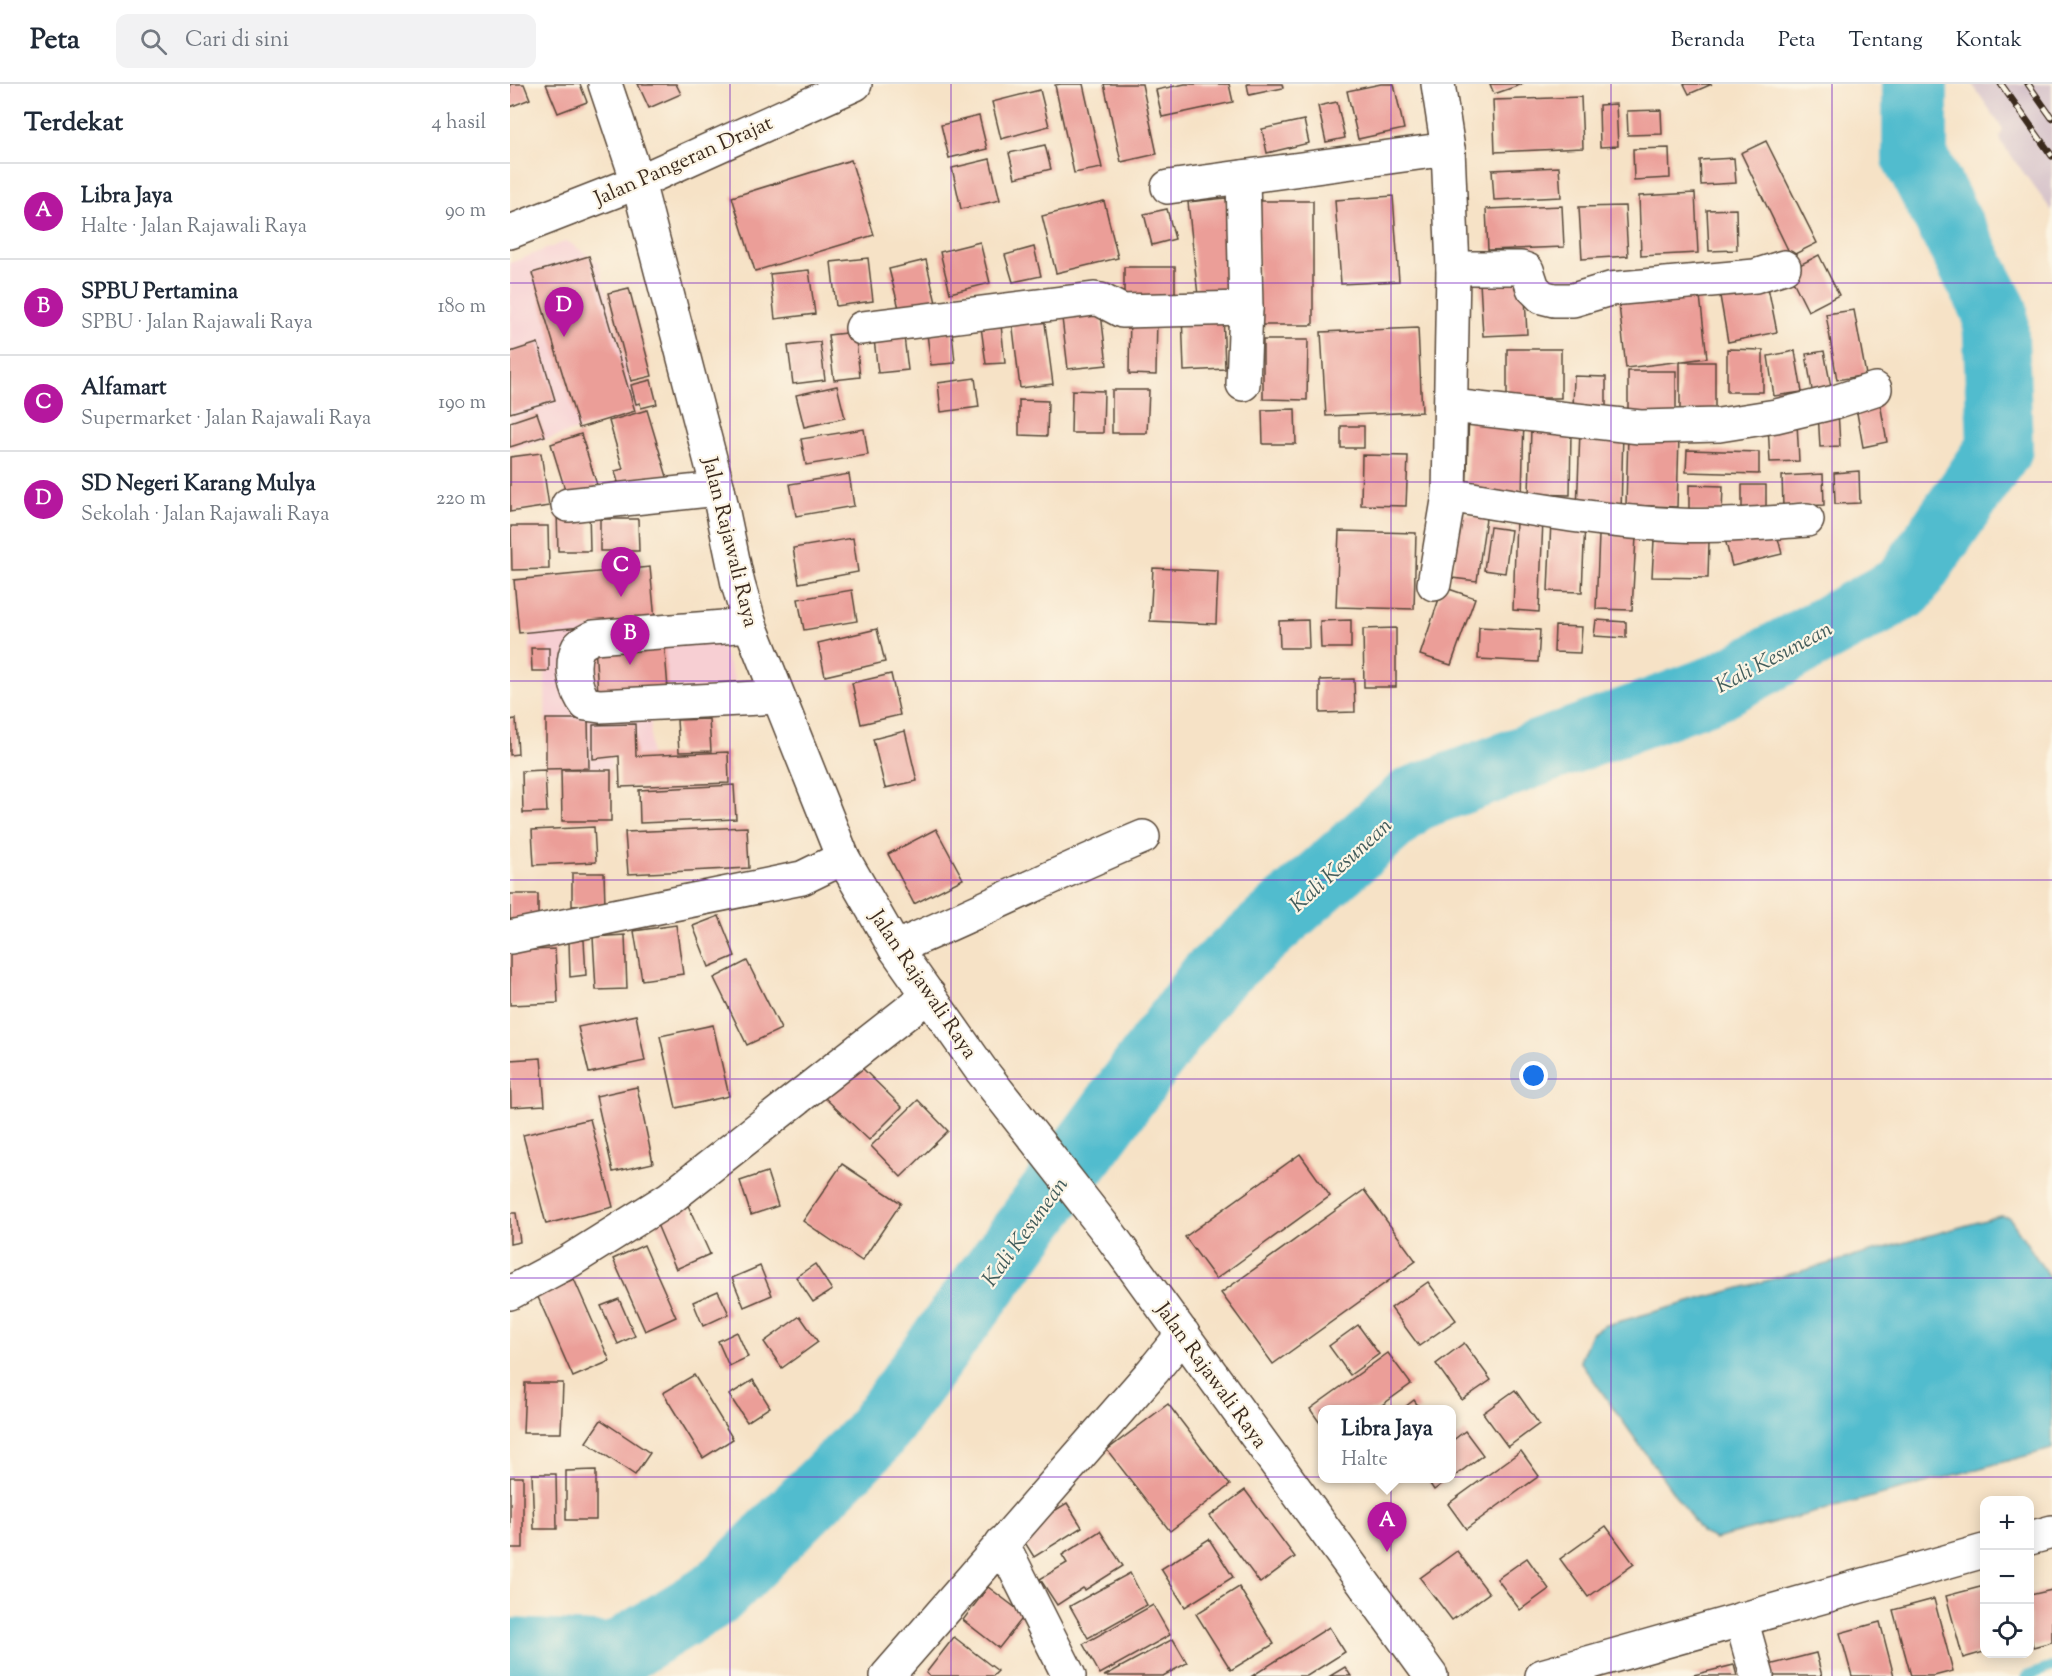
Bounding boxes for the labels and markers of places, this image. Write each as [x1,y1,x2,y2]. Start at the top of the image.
pin: D [544,288,584,337]
pin: C [602,548,640,597]
pin: B [610,616,650,665]
pin: A [1368,1502,1406,1552]

